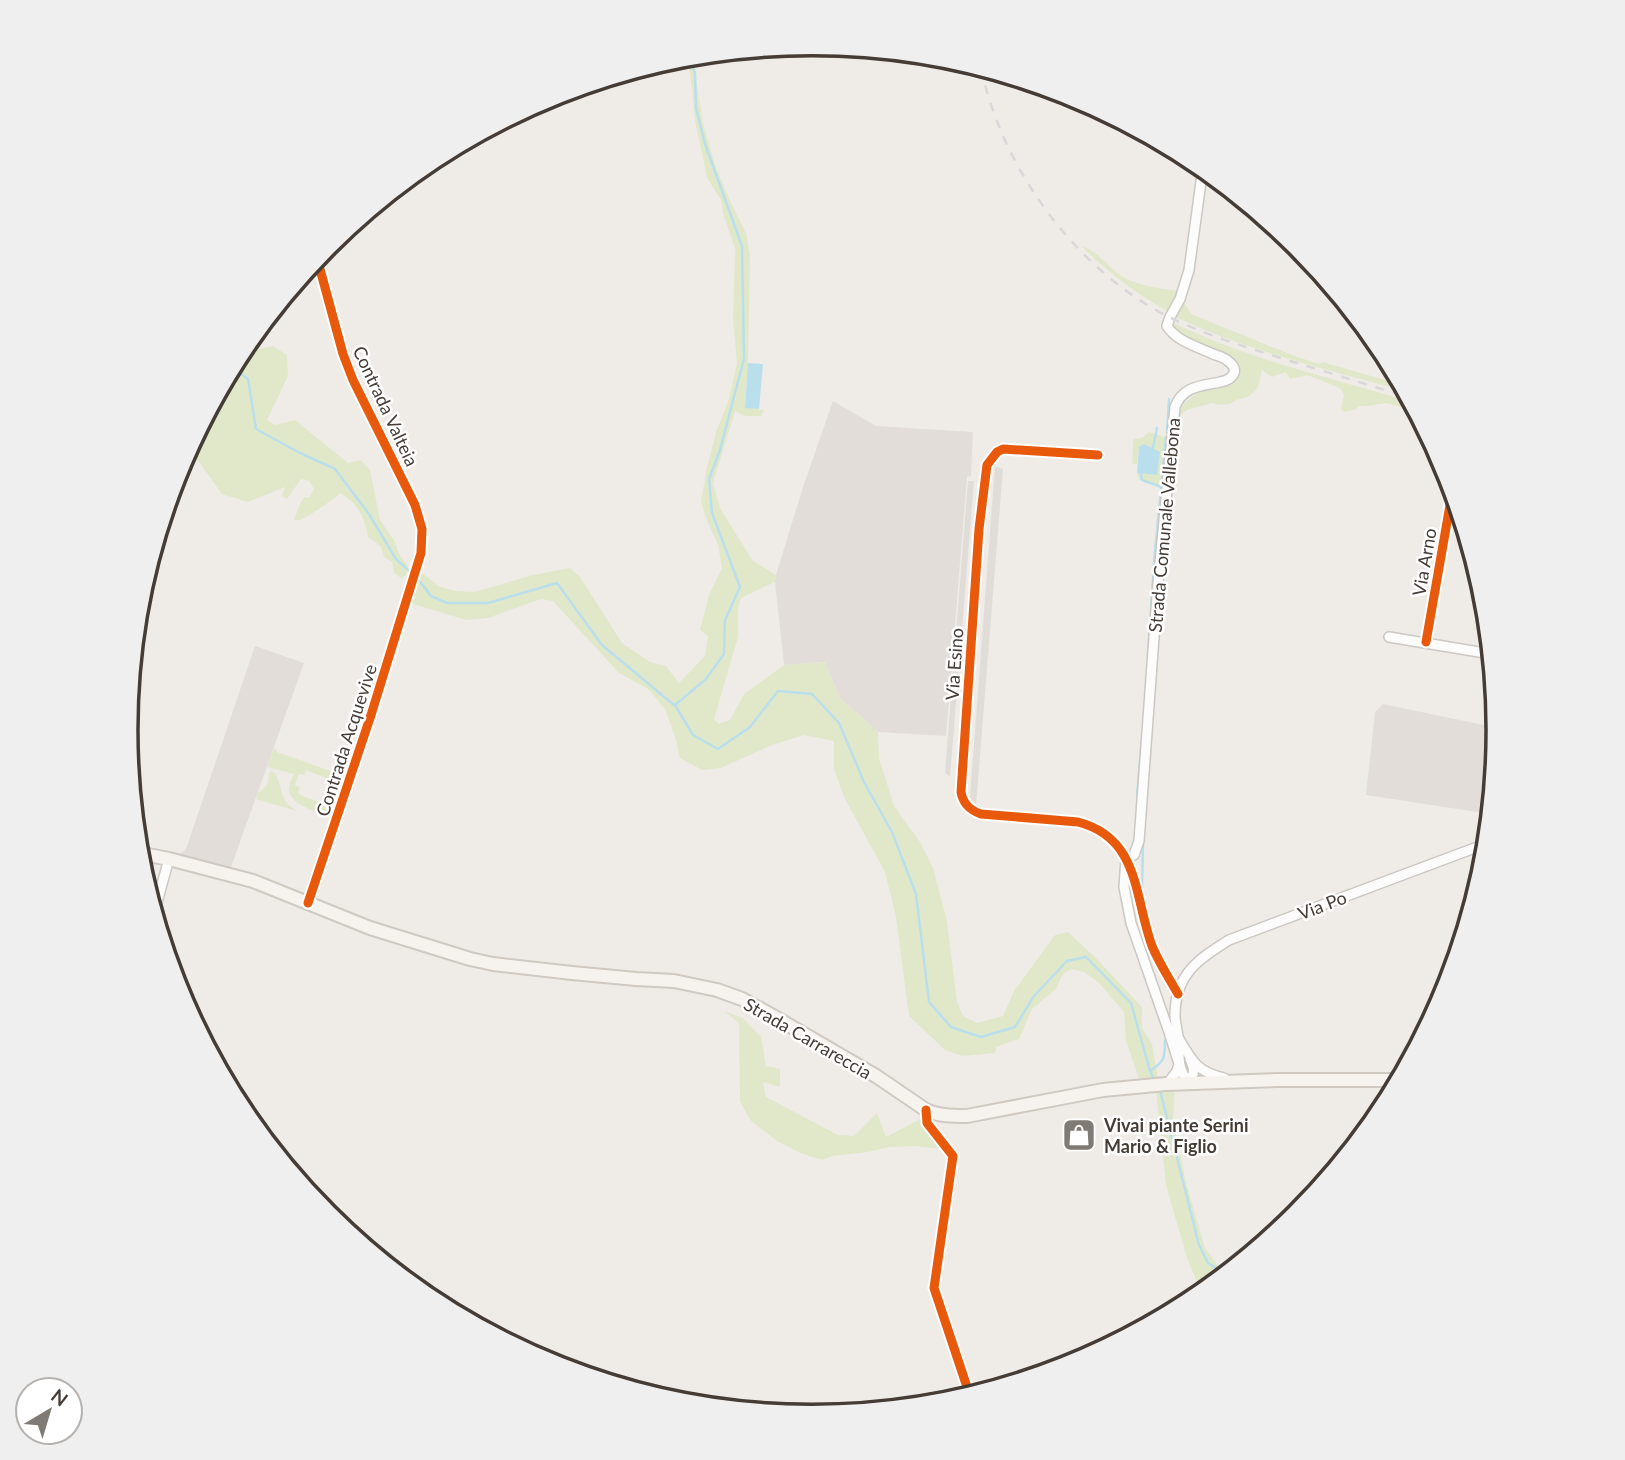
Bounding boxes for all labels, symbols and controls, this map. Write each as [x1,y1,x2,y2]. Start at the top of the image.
street label: Contrada Valteia [349,342,423,470]
street label: Strada Comunale Vallebona [1144,417,1184,633]
street label: Via Arno [1407,526,1441,598]
street label: Via Esino [940,627,968,701]
street label: Contrada Acquevive [311,661,381,819]
street label: Via Po [1294,886,1350,924]
street label: Strada Carrareccia [740,993,876,1083]
place label: Vivai piante Serini Mario & Figlio [1103,1114,1248,1157]
shop icon: Vivai piante Serini Mario & Figlio [1060,1116,1098,1154]
north arrow [14,1376,84,1446]
text: N [47,1384,73,1411]

